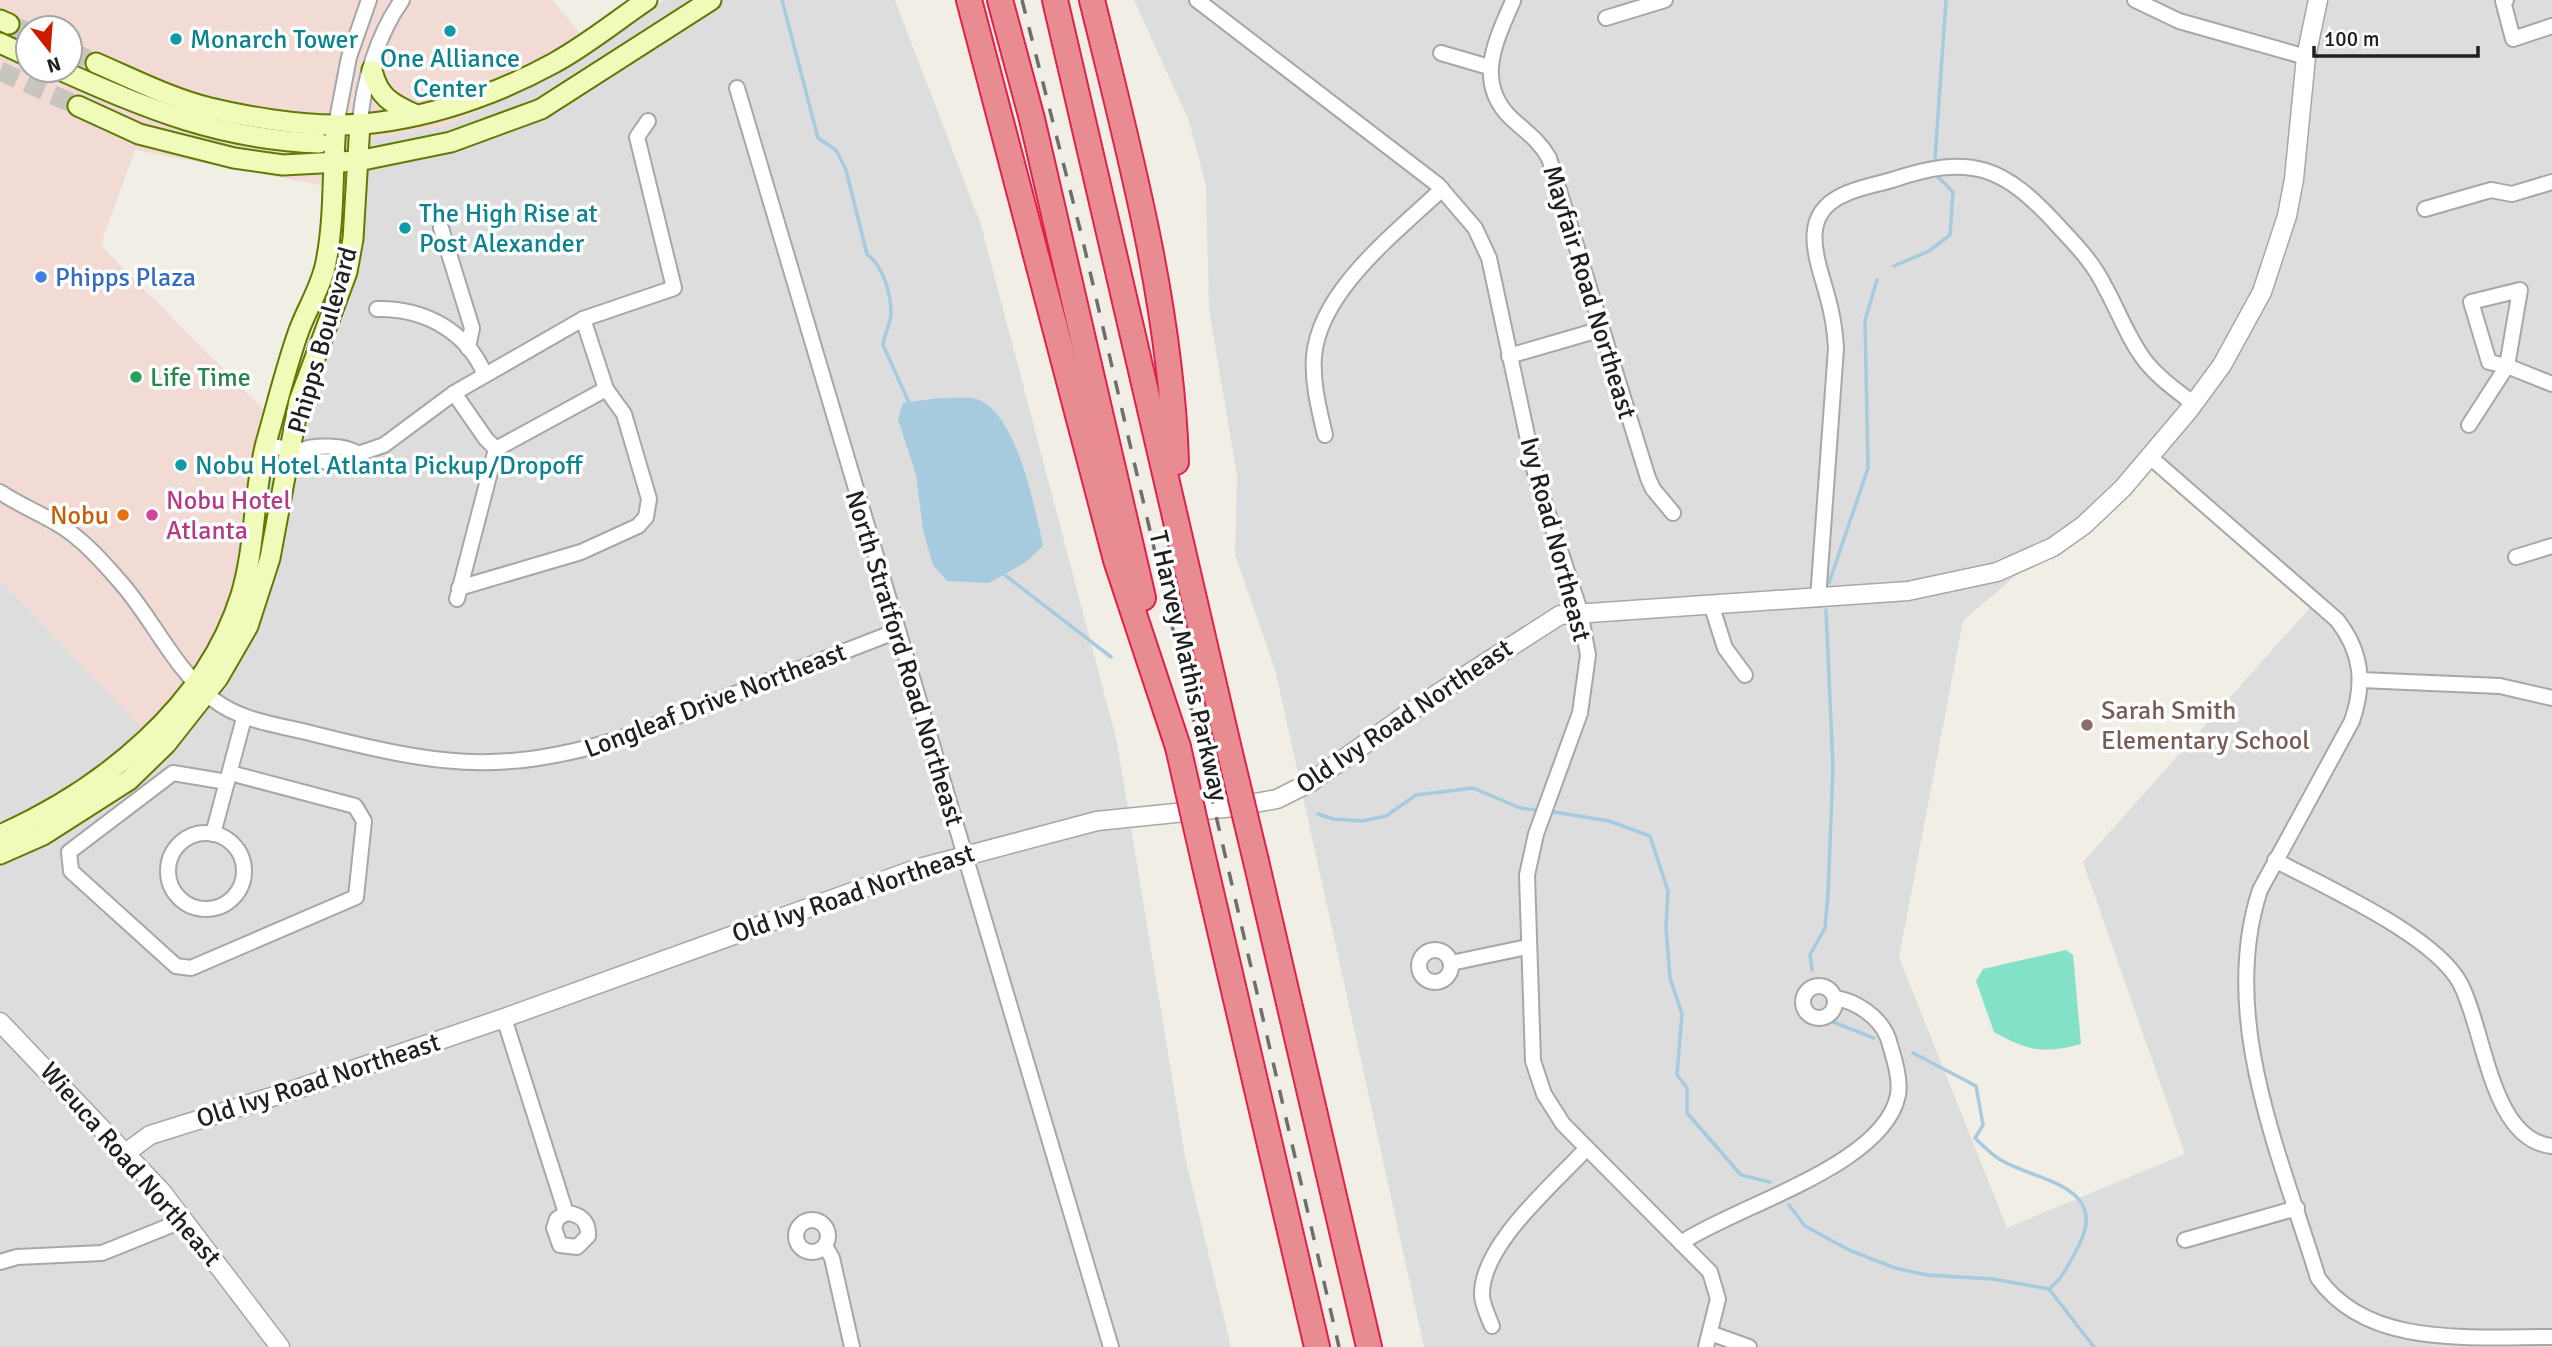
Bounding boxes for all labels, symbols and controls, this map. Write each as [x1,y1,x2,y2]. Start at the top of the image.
north arrow [14,14,84,84]
scale bar [2314,14,2478,58]
marker: One Alliance Center [442,23,458,39]
place label: Monarch Tower [190,24,358,56]
text: 100 m [2324,26,2379,52]
marker: Monarch Tower [168,31,184,47]
place label: One Alliance Center [380,43,520,105]
text: N [44,51,64,78]
street label: Mayfair Road Northeast [1535,162,1643,423]
place label: The High Rise at Post Alexander [419,198,598,260]
marker: The High Rise at Post Alexander [397,220,413,236]
street label: Phipps Boulevard [281,243,365,437]
place label: Phipps Plaza [55,262,196,294]
marker: Phipps Plaza [33,269,49,285]
place label: Life Time [150,362,251,394]
marker: Life Time [128,369,144,385]
street label: Ivy Road Northeast [1512,434,1598,645]
place label: Nobu Hotel Atlanta Pickup/Dropoff [195,450,584,482]
marker: Nobu Hotel Atlanta Pickup/Dropoff [173,457,189,473]
place label: Nobu Hotel Atlanta [166,485,291,547]
street label: North Stratford Road Northeast [838,487,970,830]
place label: Nobu [50,500,109,532]
marker: Nobu [115,507,131,523]
marker: Nobu Hotel Atlanta [144,507,160,523]
street label: T Harvey Mathis Parkway [1141,528,1235,804]
street label: Old Ivy Road Northeast [1290,633,1519,801]
street label: Longleaf Drive Northeast [580,636,851,766]
place label: Sarah Smith Elementary School [2101,695,2310,757]
marker: Sarah Smith Elementary School [2079,717,2095,733]
street label: Old Ivy Road Northeast [728,837,979,950]
street label: Old Ivy Road Northeast [193,1026,444,1135]
street label: Wieuca Road Northeast [33,1056,228,1273]

